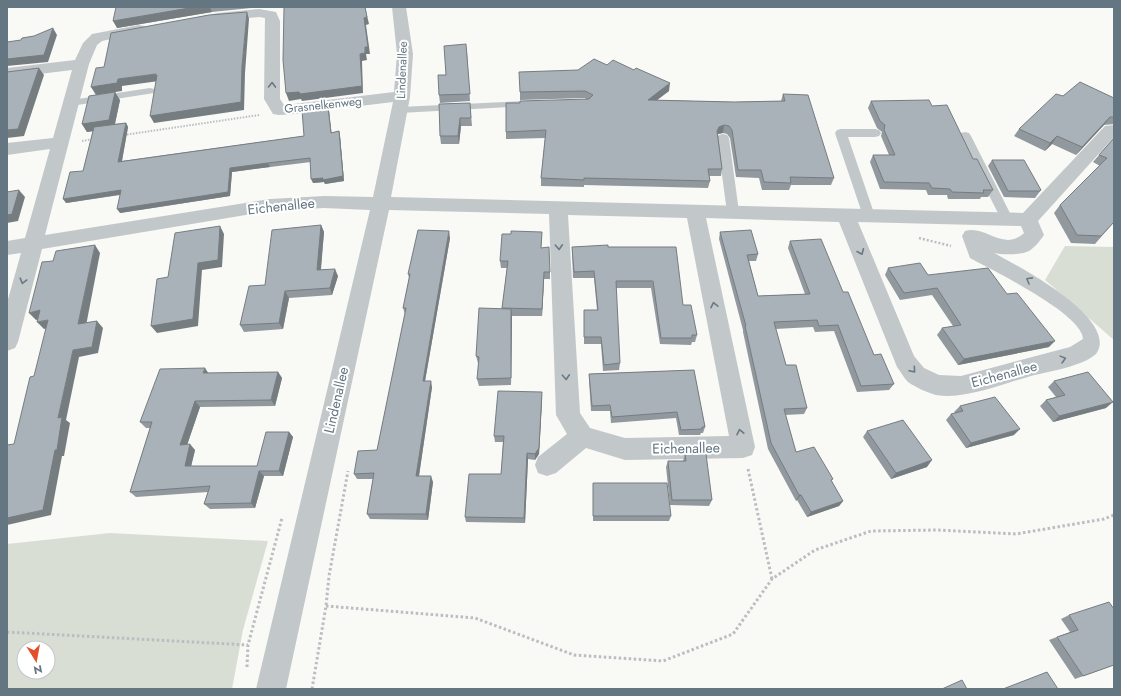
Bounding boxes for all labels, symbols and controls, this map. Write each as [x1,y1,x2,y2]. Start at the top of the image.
street label: Lindenallee [392,41,412,99]
one-way arrow [268,82,276,88]
street label: Grasnelkenweg [283,92,363,118]
street label: Eichenallee [246,193,316,219]
one-way arrow [554,244,563,250]
one-way arrow [856,248,864,255]
one-way arrow [19,277,28,284]
one-way arrow [1025,278,1033,285]
one-way arrow [710,301,718,308]
one-way arrow [1059,355,1066,364]
street label: Eichenallee [969,356,1039,392]
street label: Lindenallee [319,365,353,435]
one-way arrow [908,366,915,373]
one-way arrow [562,374,570,380]
one-way arrow [736,429,745,435]
street label: Eichenallee [652,437,720,459]
north arrow [16,640,56,680]
text: N [32,661,44,679]

